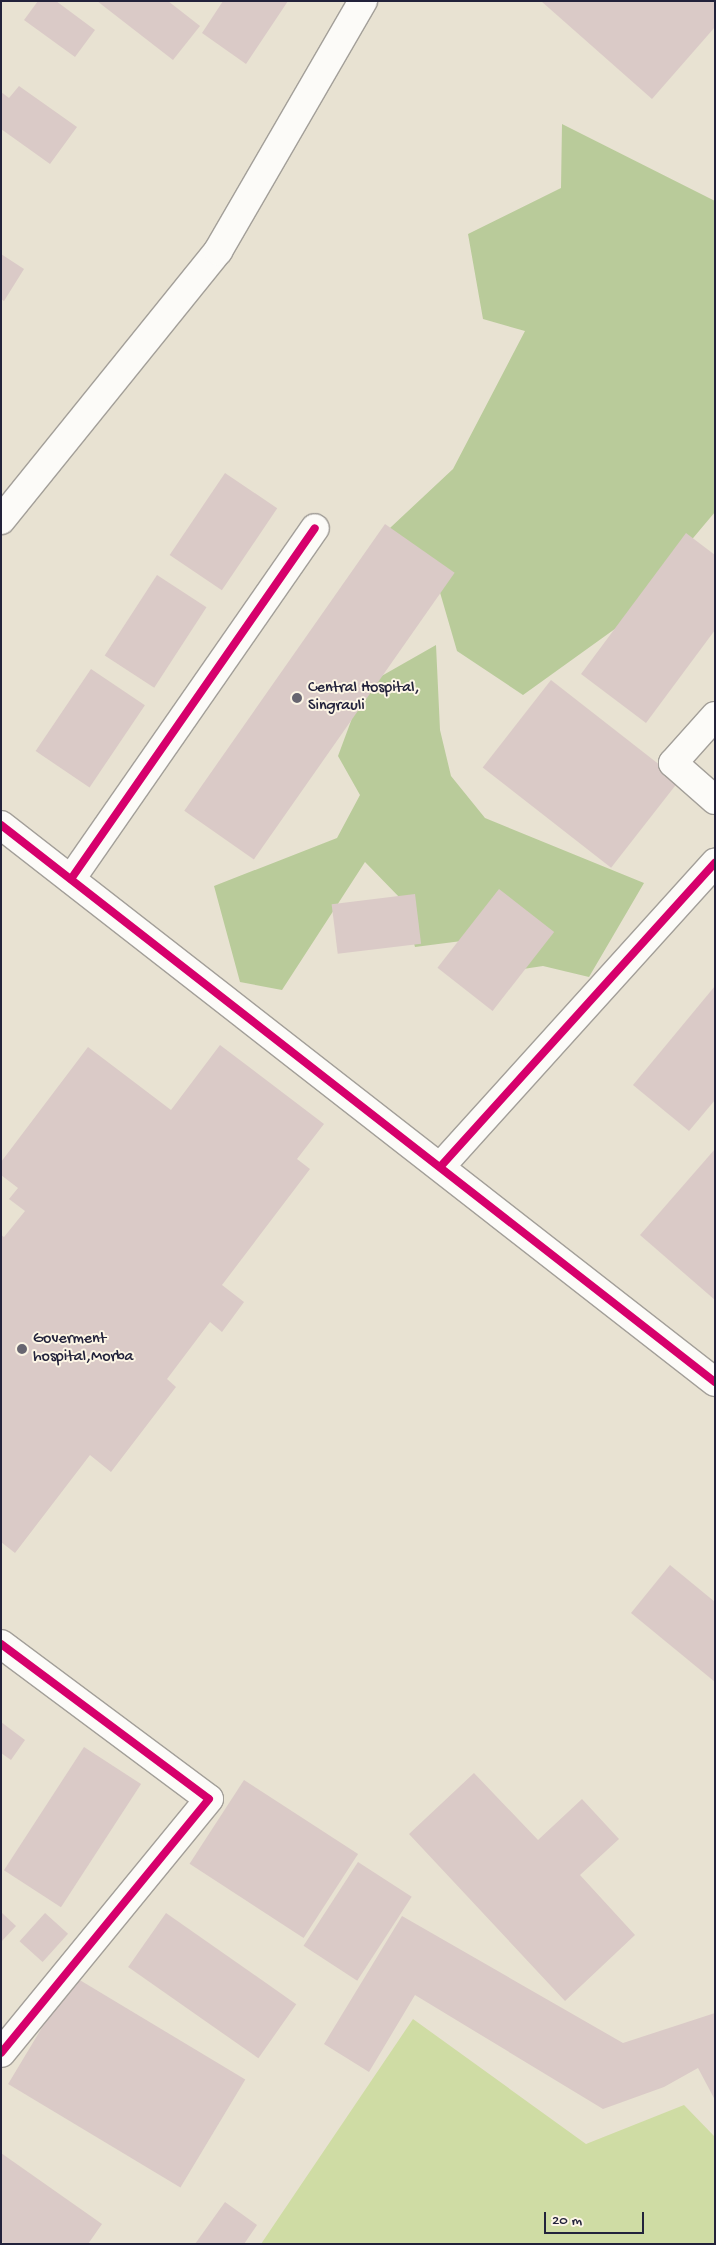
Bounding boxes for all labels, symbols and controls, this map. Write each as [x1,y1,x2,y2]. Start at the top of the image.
place label: Central Hospital, Singrauli [308,679,420,717]
marker: Central Hospital, Singrauli [290,691,304,705]
place label: Goverment hospital,Morba [33,1330,133,1368]
marker: Goverment hospital,Morba [15,1342,29,1356]
scale bar [546,2202,646,2234]
text: 20 m [552,2212,582,2230]

